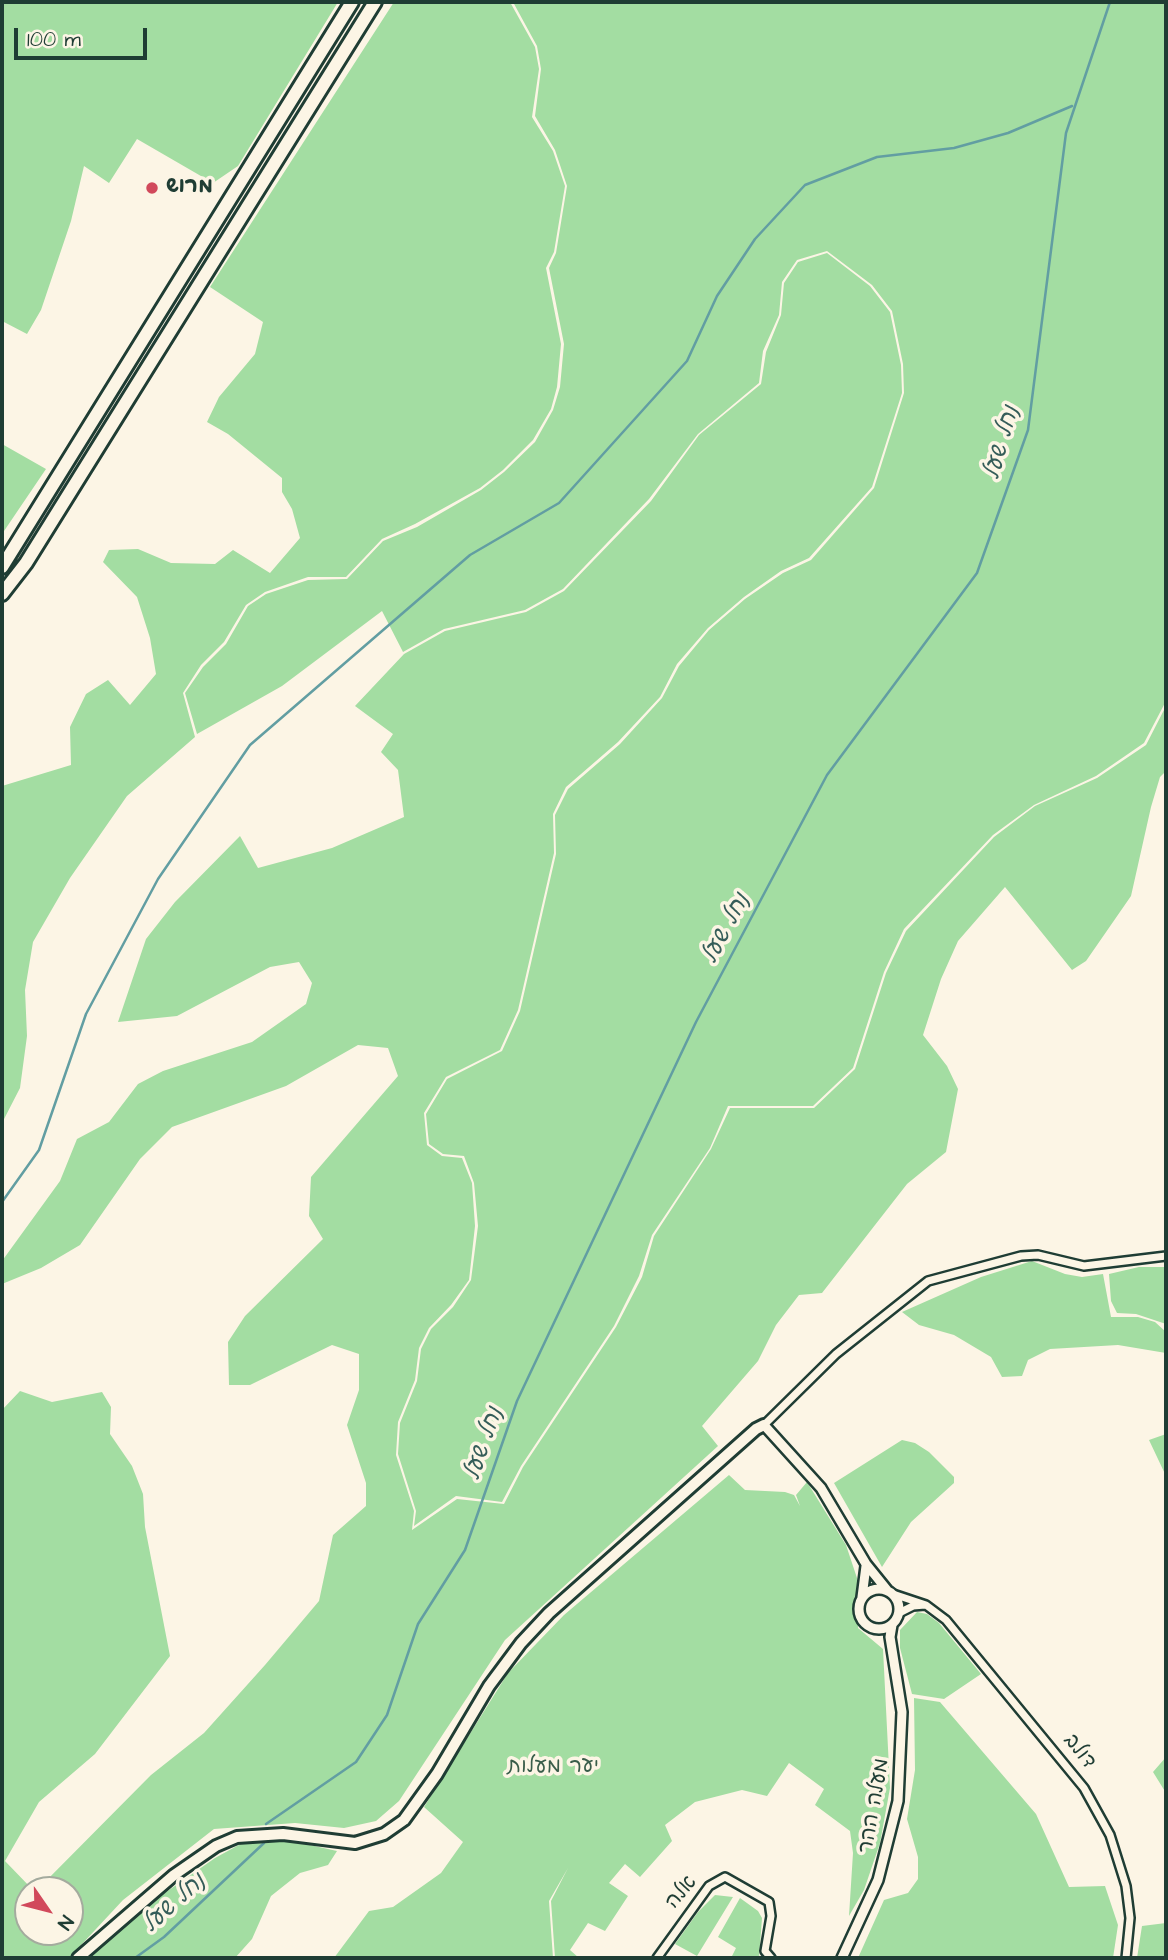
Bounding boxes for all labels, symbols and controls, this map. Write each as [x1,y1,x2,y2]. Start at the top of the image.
scale bar [18,14,150,58]
text: 100 m [27,25,81,54]
place label: מרוש [166,175,213,201]
marker: מרוש [144,180,160,196]
water label: נחל שעל [979,403,1027,483]
water label: נחל שעל [697,890,757,968]
water label: נחל שעל [460,1404,510,1484]
street label: דולב [1057,1729,1101,1775]
park label: יער מעלות [507,1755,599,1781]
street label: מעלה ההר [854,1756,896,1856]
water label: נחל שעל [138,1869,212,1939]
street label: אלה [661,1871,703,1915]
north arrow [14,1876,84,1946]
text: N [51,1910,79,1935]

